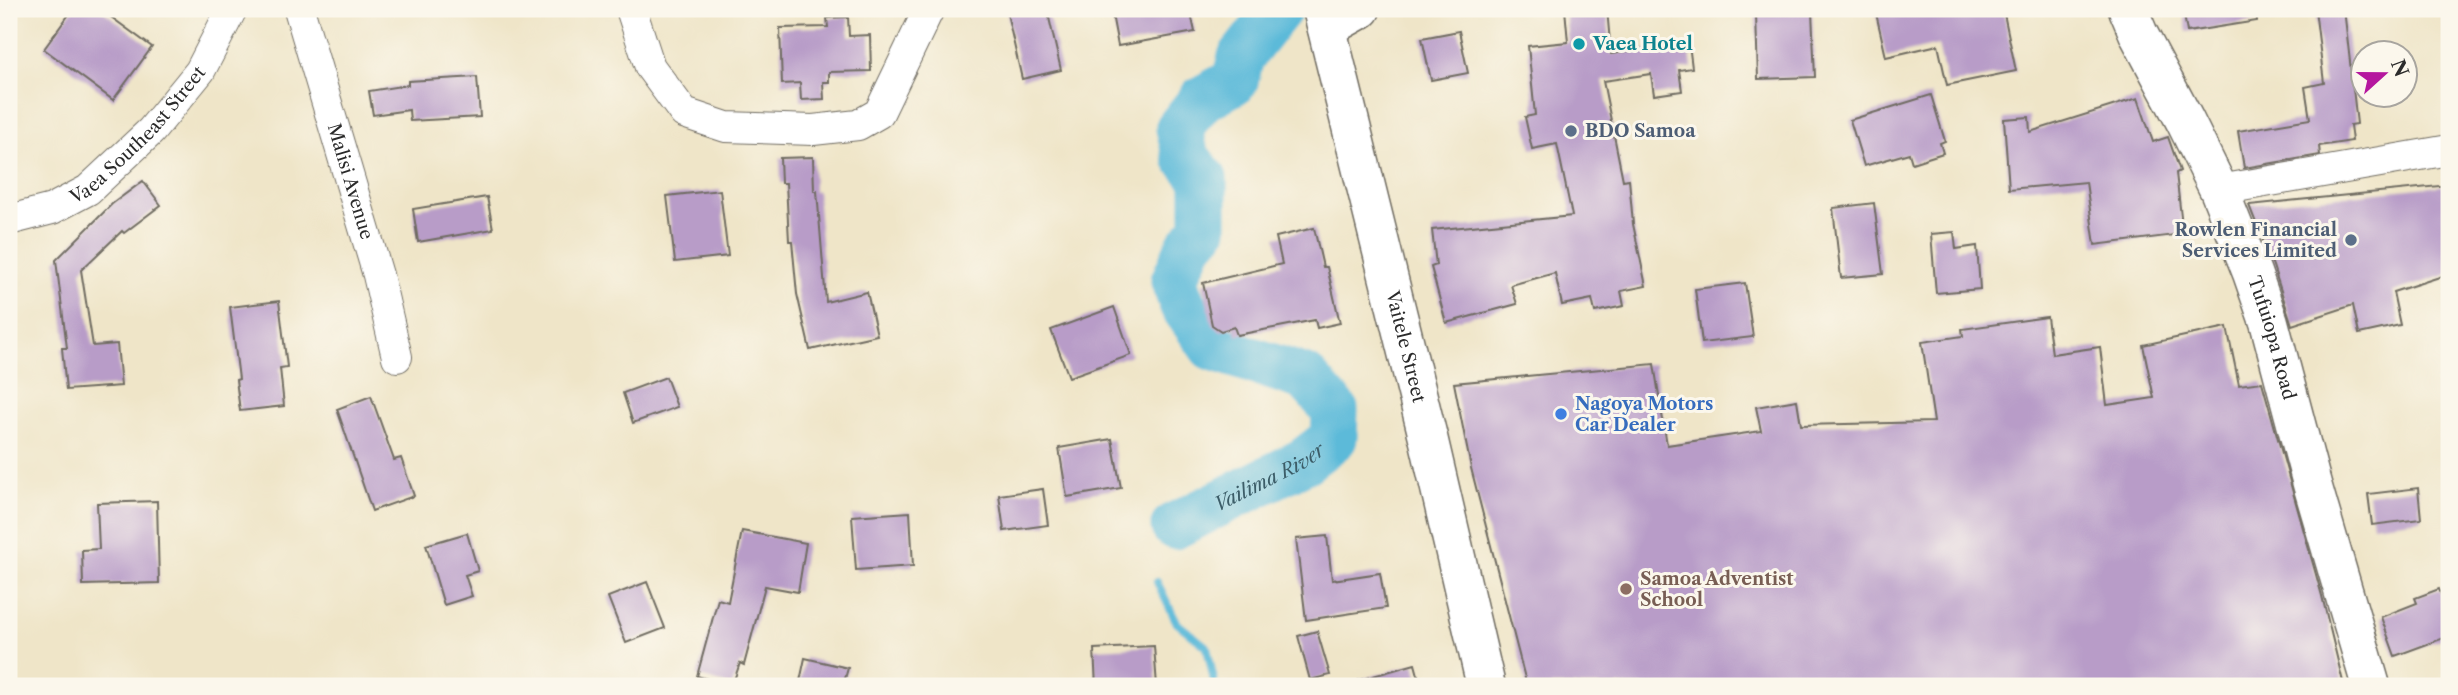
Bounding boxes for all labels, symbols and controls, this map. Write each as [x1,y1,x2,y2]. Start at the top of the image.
place label: Vaea Hotel [1592,33,1693,55]
marker: Vaea Hotel [1571,36,1587,52]
north arrow [2350,38,2420,108]
text: N [2386,56,2413,80]
street label: Vaea Southeast Street [65,61,211,209]
place label: BDO Samoa [1585,120,1696,142]
street label: Malisi Avenue [323,121,378,242]
marker: BDO Samoa [1563,123,1579,139]
place label: Rowlen Financial Services Limited [2174,219,2337,262]
marker: Rowlen Financial Services Limited [2343,232,2359,248]
street label: Tufuiopa Road [2243,273,2300,402]
street label: Vaitele Street [1381,288,1430,405]
place label: Nagoya Motors Car Dealer [1575,393,1713,436]
marker: Nagoya Motors Car Dealer [1553,406,1569,422]
water label: Vailima River [1210,437,1330,516]
place label: Samoa Adventist School [1640,568,1794,611]
marker: Samoa Adventist School [1618,581,1634,597]

